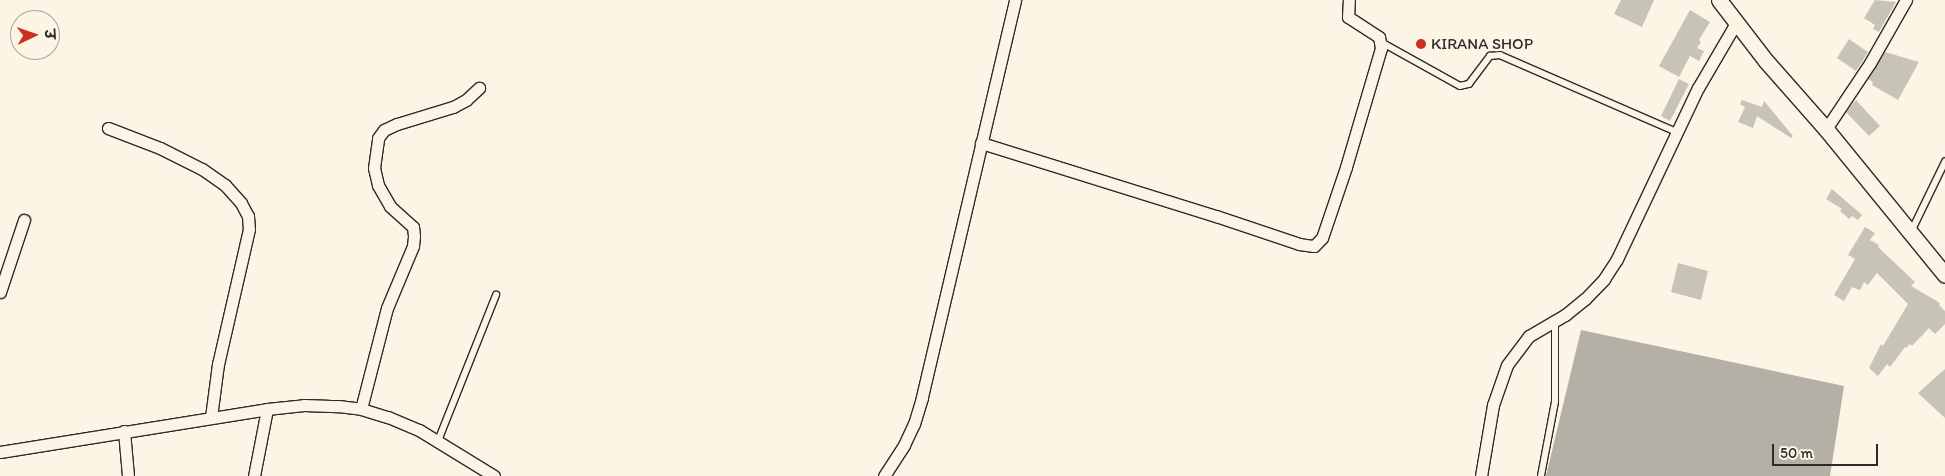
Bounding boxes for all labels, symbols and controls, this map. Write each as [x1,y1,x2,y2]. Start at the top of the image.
north arrow [10,10,60,60]
text: उ [41,29,58,39]
place label: KIRANA SHOP [1431,34,1533,54]
marker: KIRANA SHOP [1415,38,1427,50]
scale bar [1775,434,1881,466]
text: 50 m [1780,444,1813,462]

